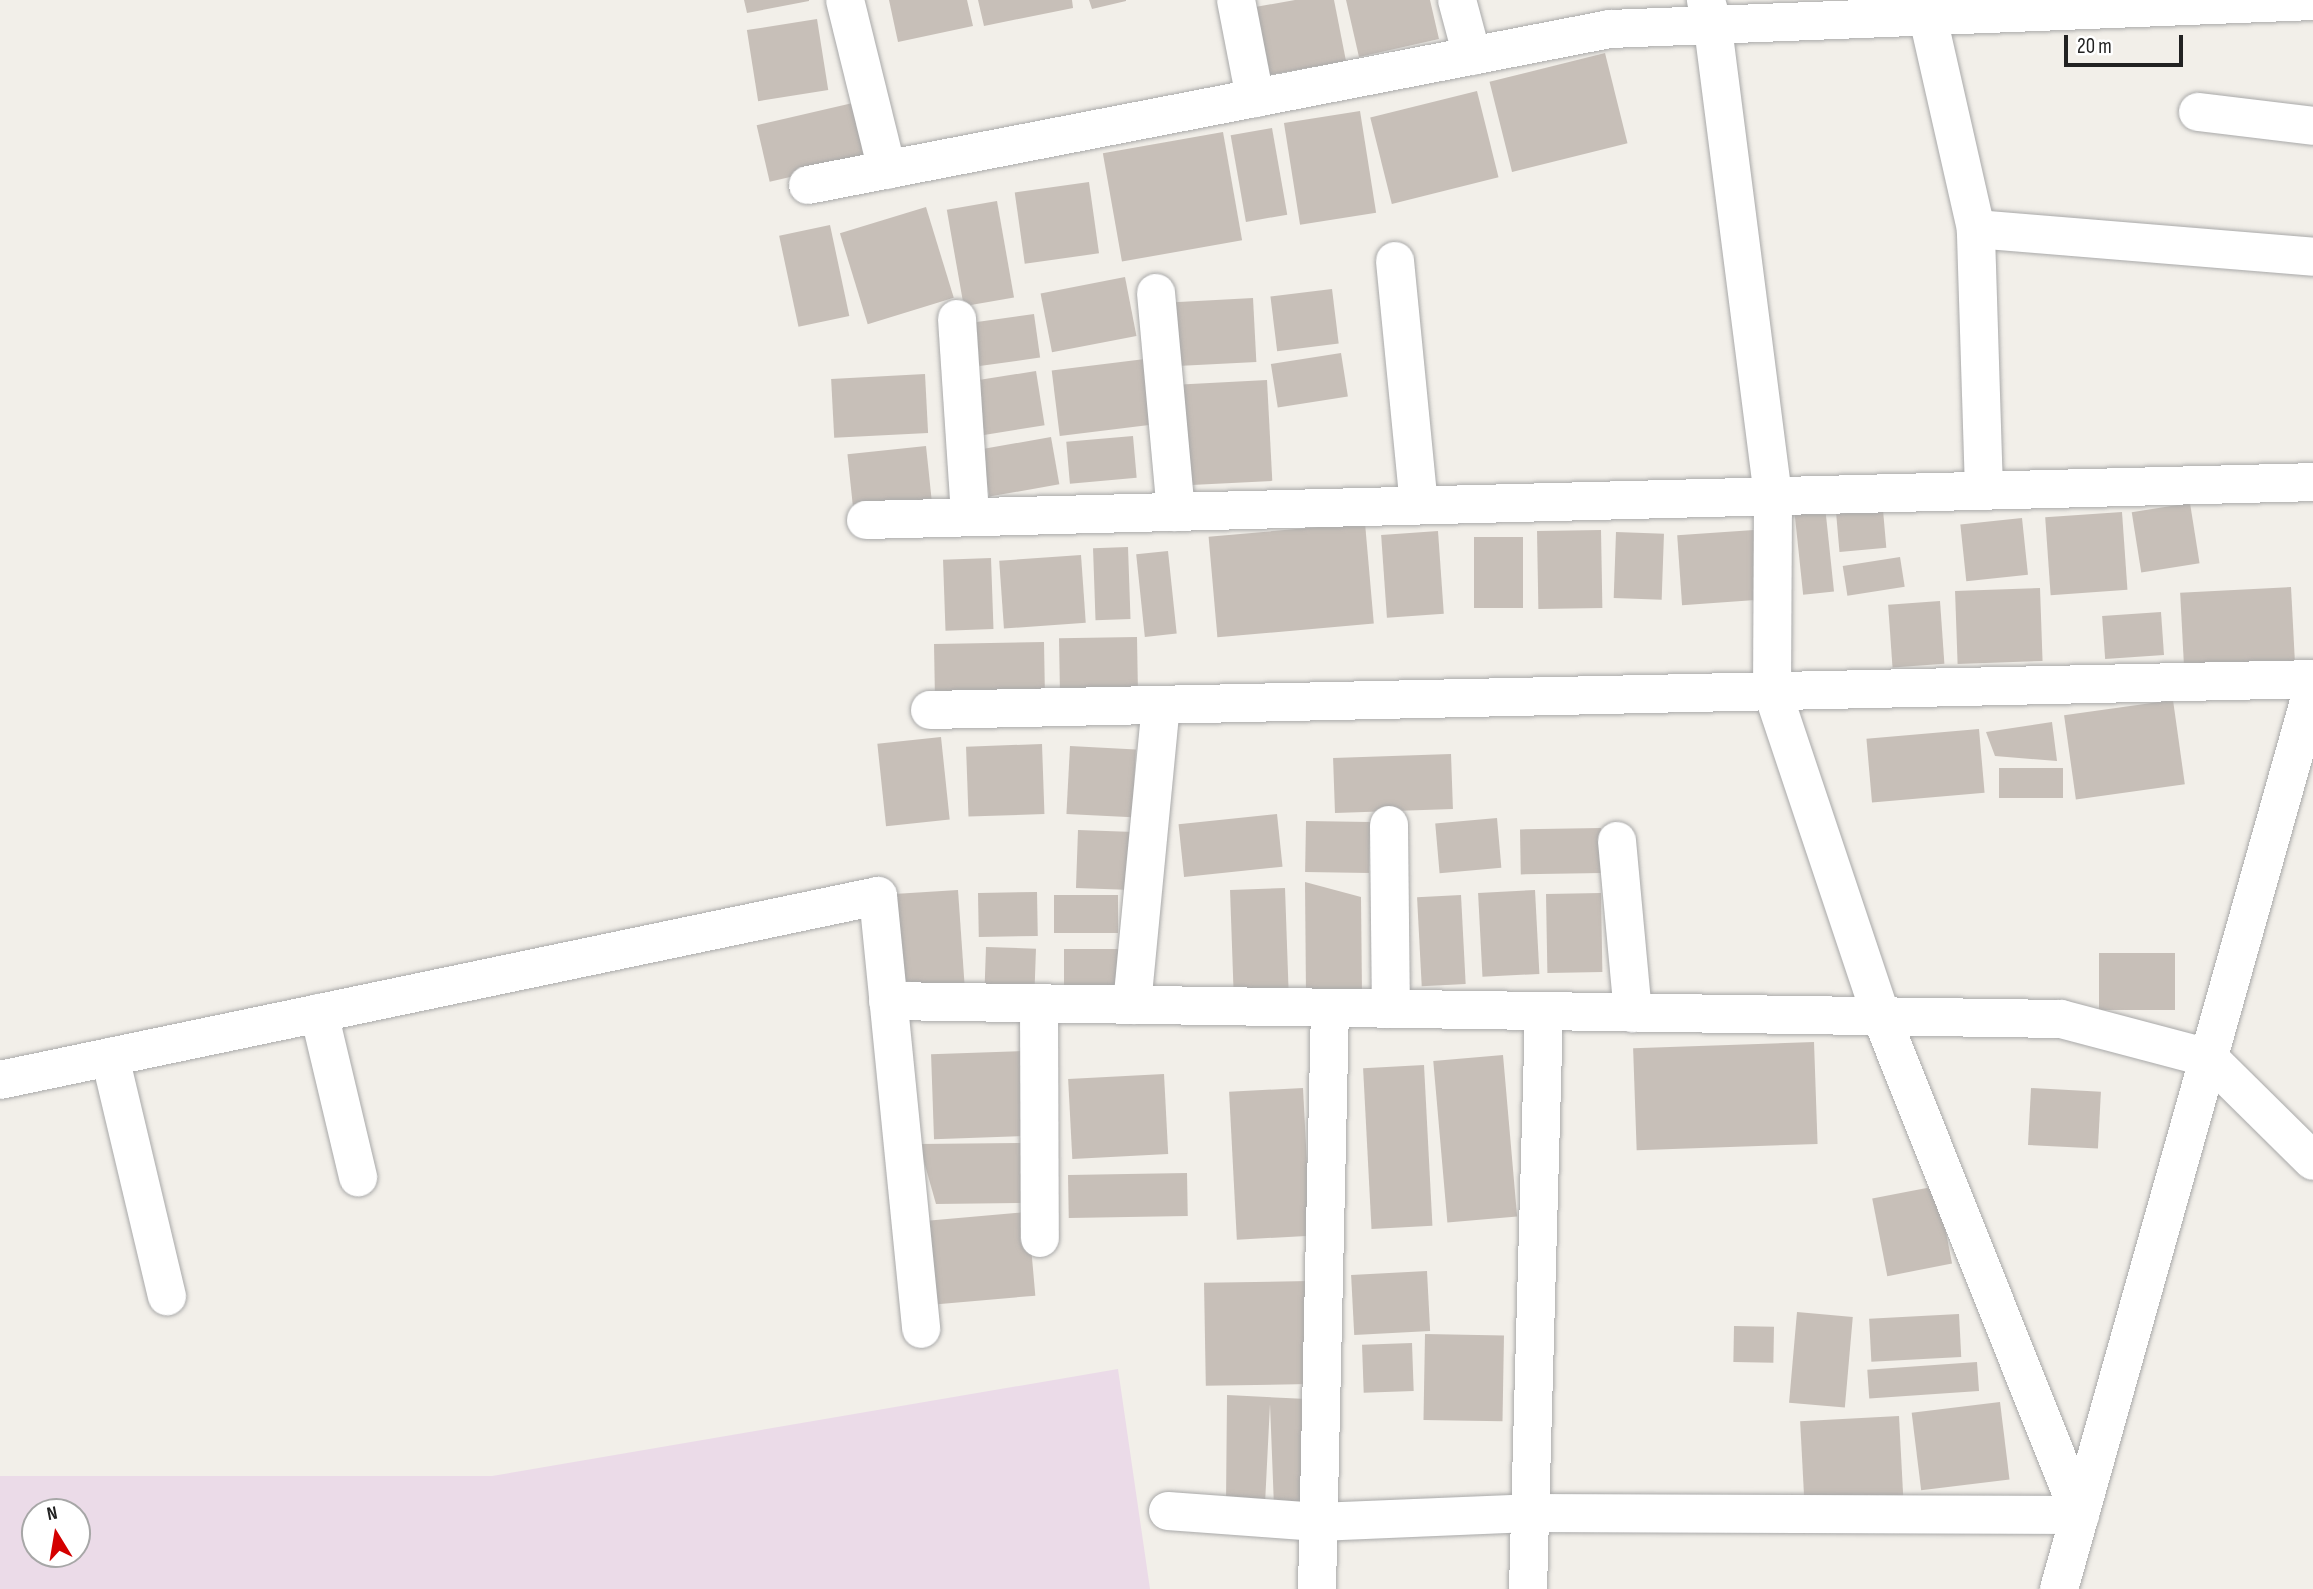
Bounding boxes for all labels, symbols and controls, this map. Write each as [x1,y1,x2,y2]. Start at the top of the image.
scale bar [2068,21,2187,65]
text: 20 m [2077,34,2112,59]
north arrow [21,1498,91,1568]
text: N [45,1502,59,1526]

